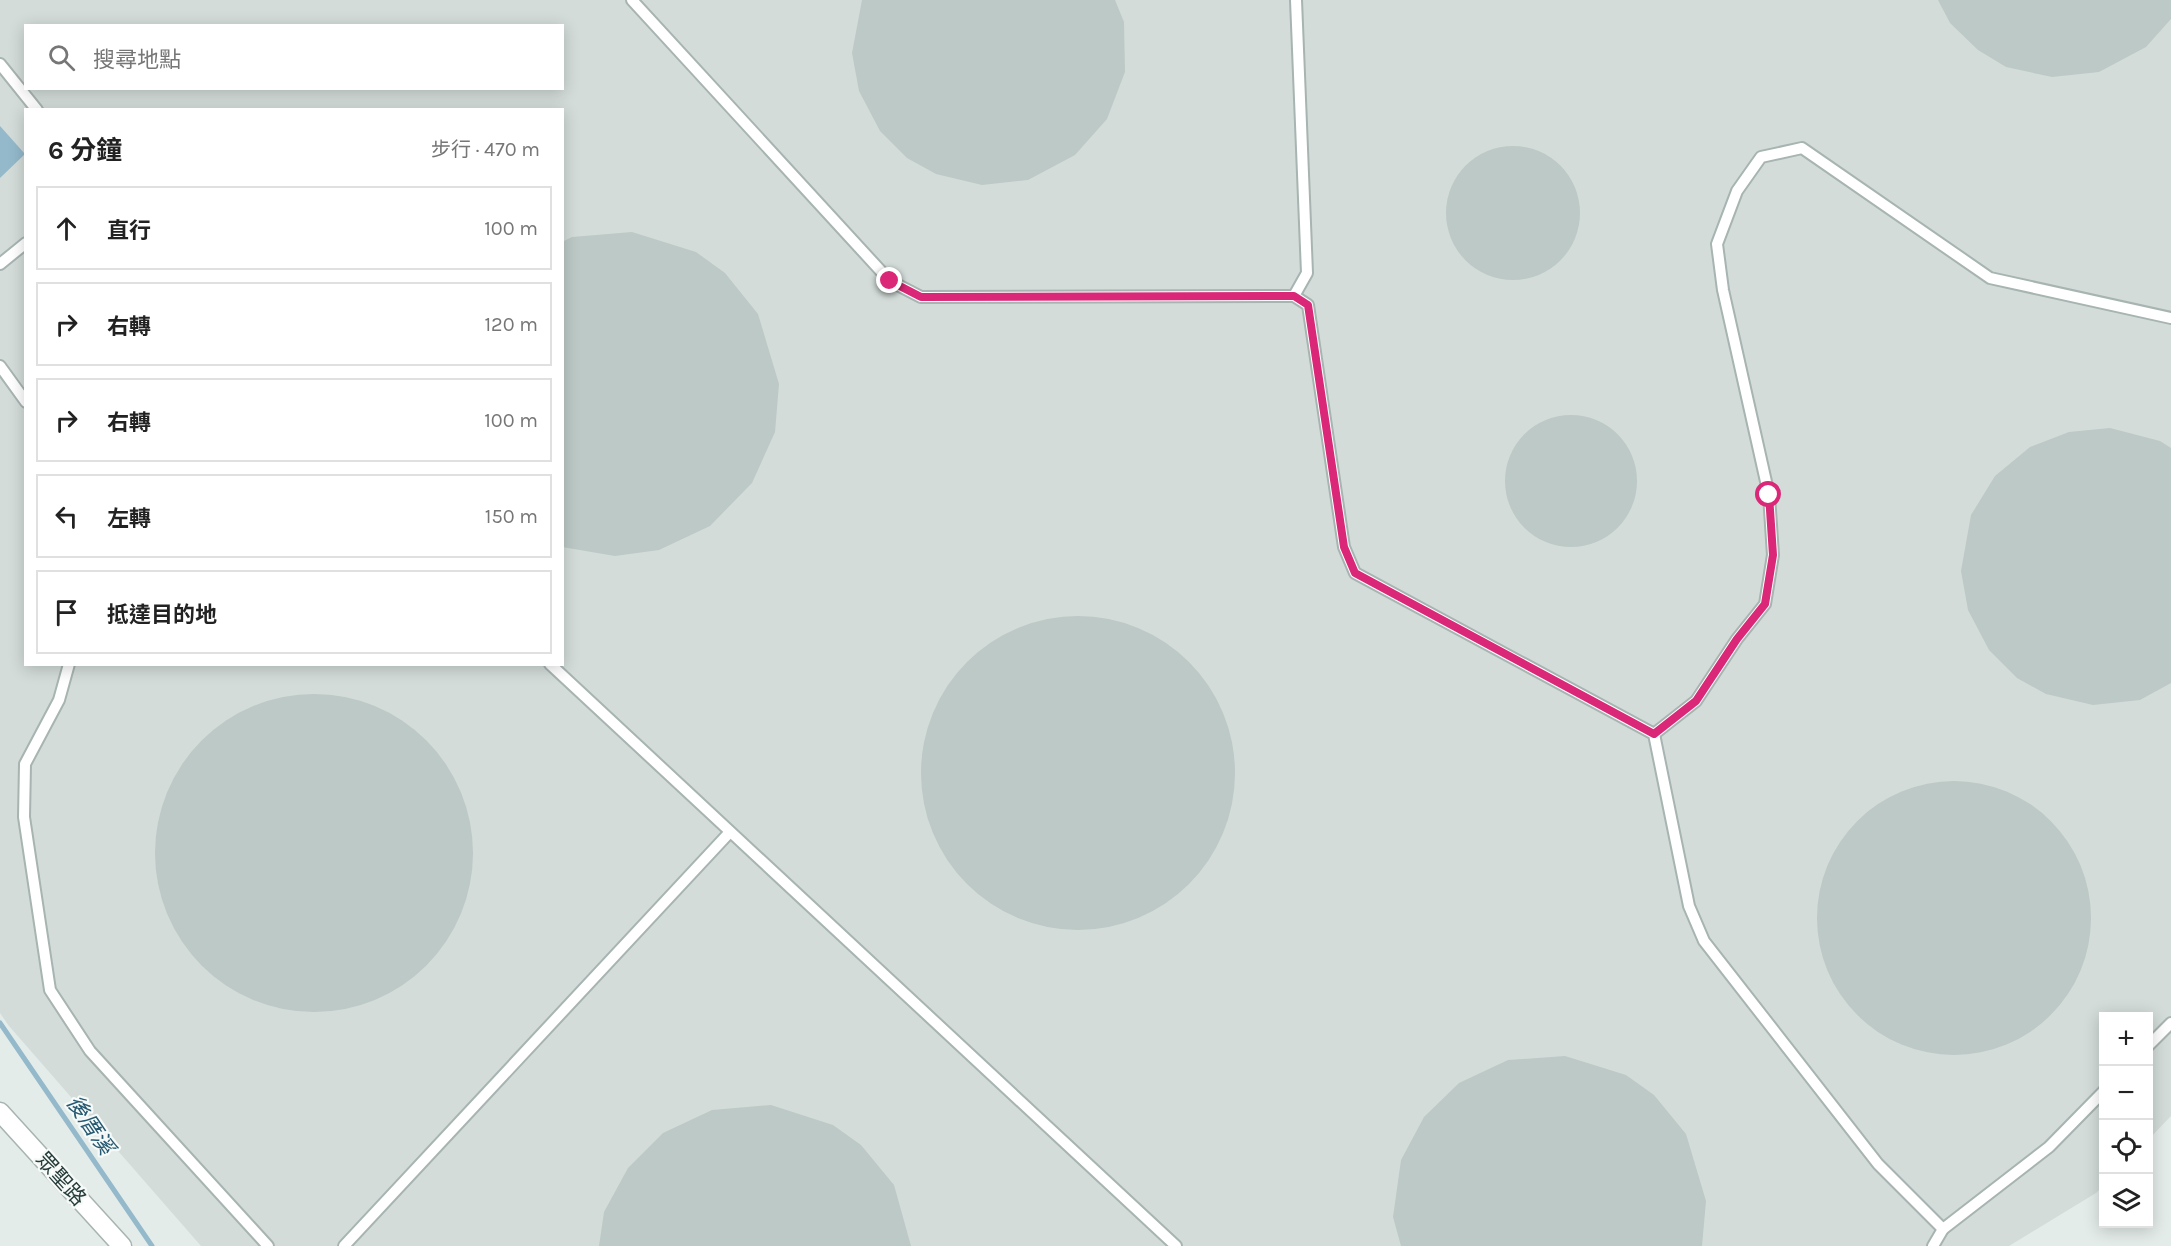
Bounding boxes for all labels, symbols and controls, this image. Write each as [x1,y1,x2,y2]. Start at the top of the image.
search box [24,24,564,90]
icon: search [45,41,78,74]
text: 搜尋地點 [93,47,181,73]
text: 6 分鐘 [48,135,122,166]
text: 步行 · 470 m [431,138,540,161]
icon: ahead [50,212,83,245]
text: 100 m [484,217,538,240]
text: 直行 [107,218,151,244]
route end [876,267,902,293]
icon: right [50,308,83,341]
text: 120 m [484,313,538,336]
text: 右轉 [107,314,151,340]
icon: right [50,404,83,437]
text: 100 m [484,409,538,432]
text: 右轉 [107,410,151,436]
route start [1755,481,1781,507]
icon: left [50,500,83,533]
text: 150 m [485,505,538,528]
text: 左轉 [107,506,151,532]
icon: arrive [50,596,83,629]
text: 抵達目的地 [107,602,217,628]
map controls [2099,1012,2153,1228]
button: + [2099,1012,2153,1066]
button: − [2099,1066,2153,1120]
water label: 後厝溪 [61,1090,121,1162]
button: locate [2099,1120,2153,1174]
street label: 眾聖路 [31,1148,91,1210]
button: layers [2099,1174,2153,1228]

